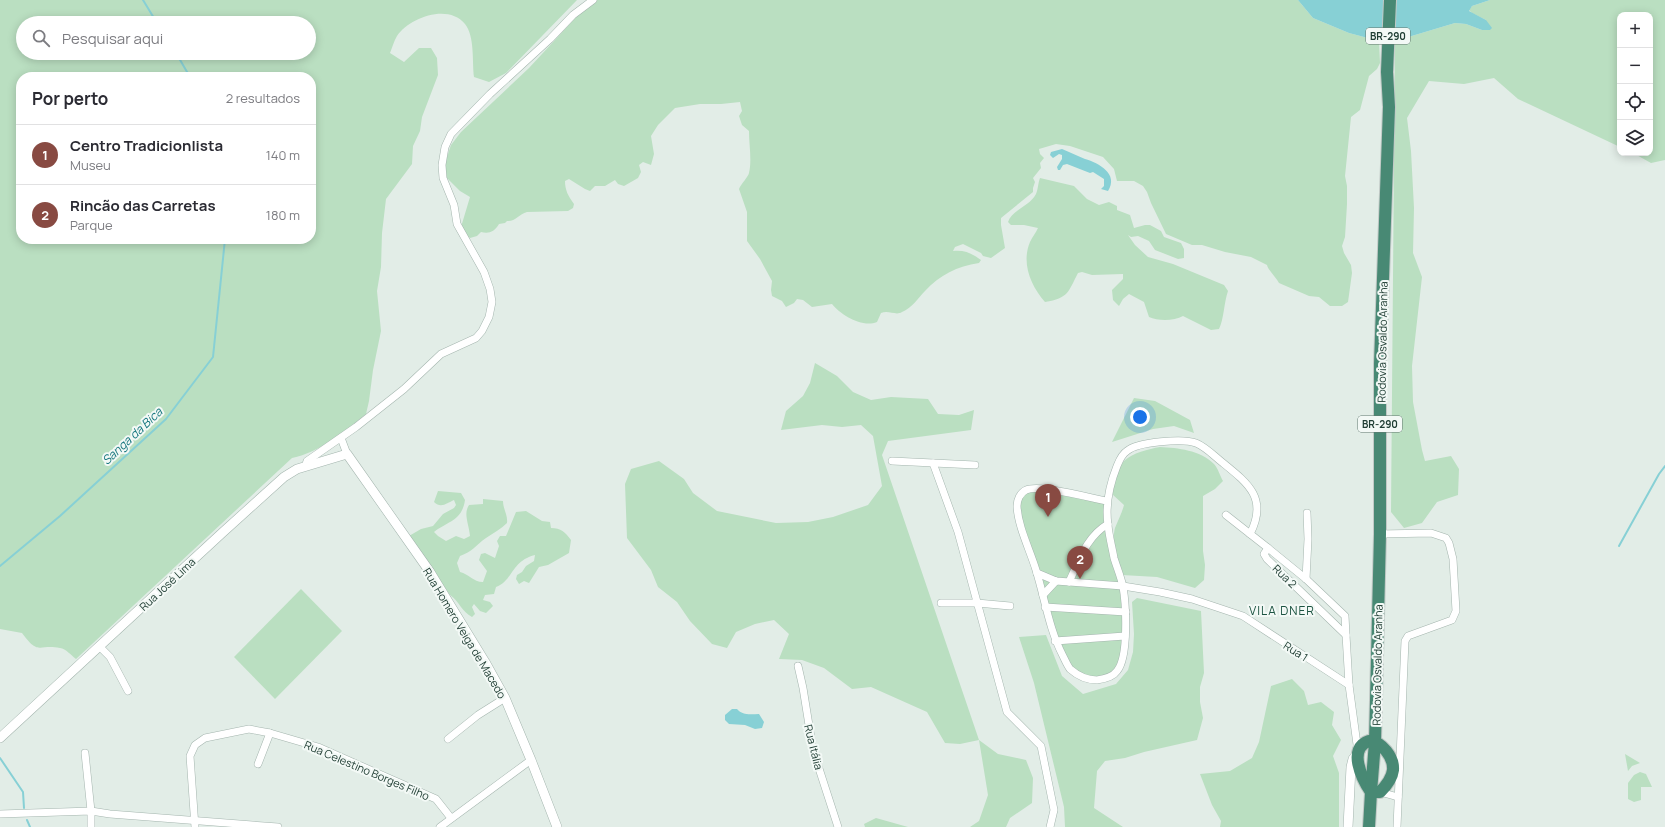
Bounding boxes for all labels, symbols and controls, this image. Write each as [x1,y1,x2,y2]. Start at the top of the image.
map controls [1617,12,1653,156]
button: + [1617,12,1653,48]
search box [16,16,316,60]
icon: search [30,27,52,49]
text: Pesquisar aqui [62,28,163,49]
road number: BR-290 [1366,28,1410,44]
button: − [1617,48,1653,84]
button: locate [1617,84,1653,120]
text: Por perto [32,87,108,110]
text: 2 resultados [226,89,300,107]
button: layers [1617,120,1653,156]
text: Centro Tradicionlista [70,135,223,156]
text: 1 [42,146,48,164]
text: 140 m [266,146,300,164]
text: Museu [70,156,111,174]
text: Rincão das Carretas [70,195,216,216]
text: 2 [41,206,49,224]
text: 180 m [266,206,300,224]
text: Parque [70,216,112,234]
street label: Rodovia Osvaldo Aranha [1373,281,1391,403]
water label: Sanga da Bica [98,403,167,468]
your location [1130,407,1150,427]
road number: BR-290 [1358,416,1402,432]
pin: 1 [1035,484,1061,517]
pin: 2 [1067,546,1093,579]
street label: Rua José Lima [136,554,198,614]
street label: Rua 2 [1270,561,1300,591]
street label: Rua Homero Veiga de Macedo [420,565,510,701]
district label: VILA DNER [1249,602,1315,619]
street label: Rodovia Osvaldo Aranha [1368,604,1386,726]
street label: Rua 1 [1281,638,1311,664]
street label: Rua Itália [801,723,827,771]
street label: Rua Celestino Borges Filho [302,737,432,803]

